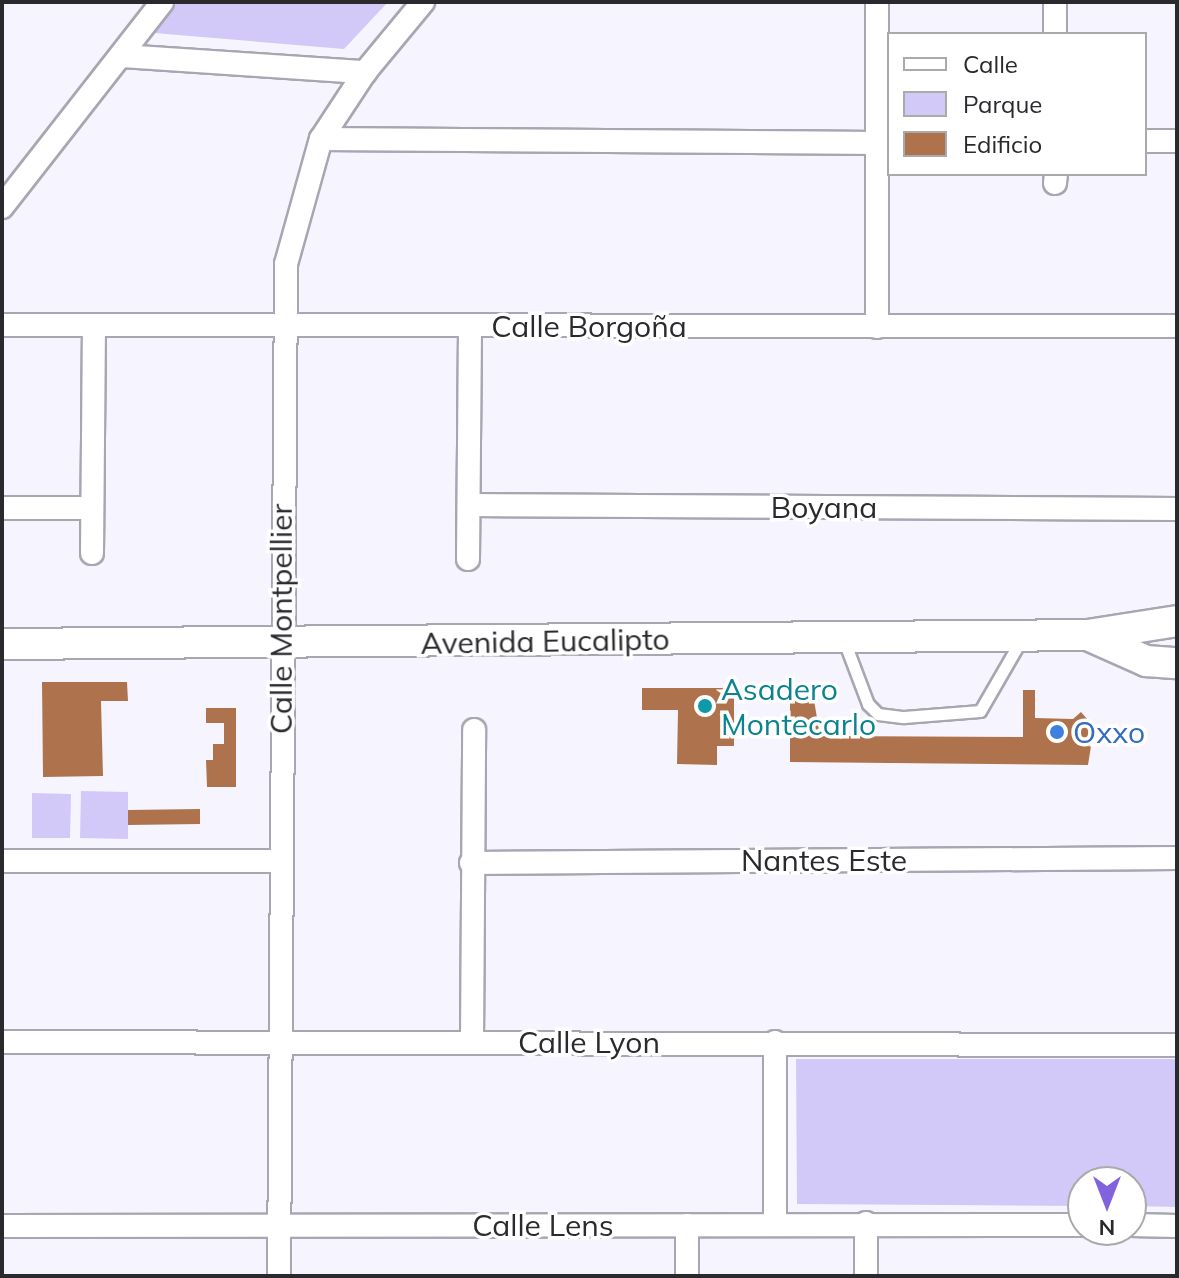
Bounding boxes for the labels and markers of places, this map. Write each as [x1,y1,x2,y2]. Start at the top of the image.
place label: Asadero Montecarlo [721,671,876,742]
marker: Asadero Montecarlo [696,697,714,715]
place label: Oxxo [1073,714,1145,750]
marker: Oxxo [1048,723,1066,741]

